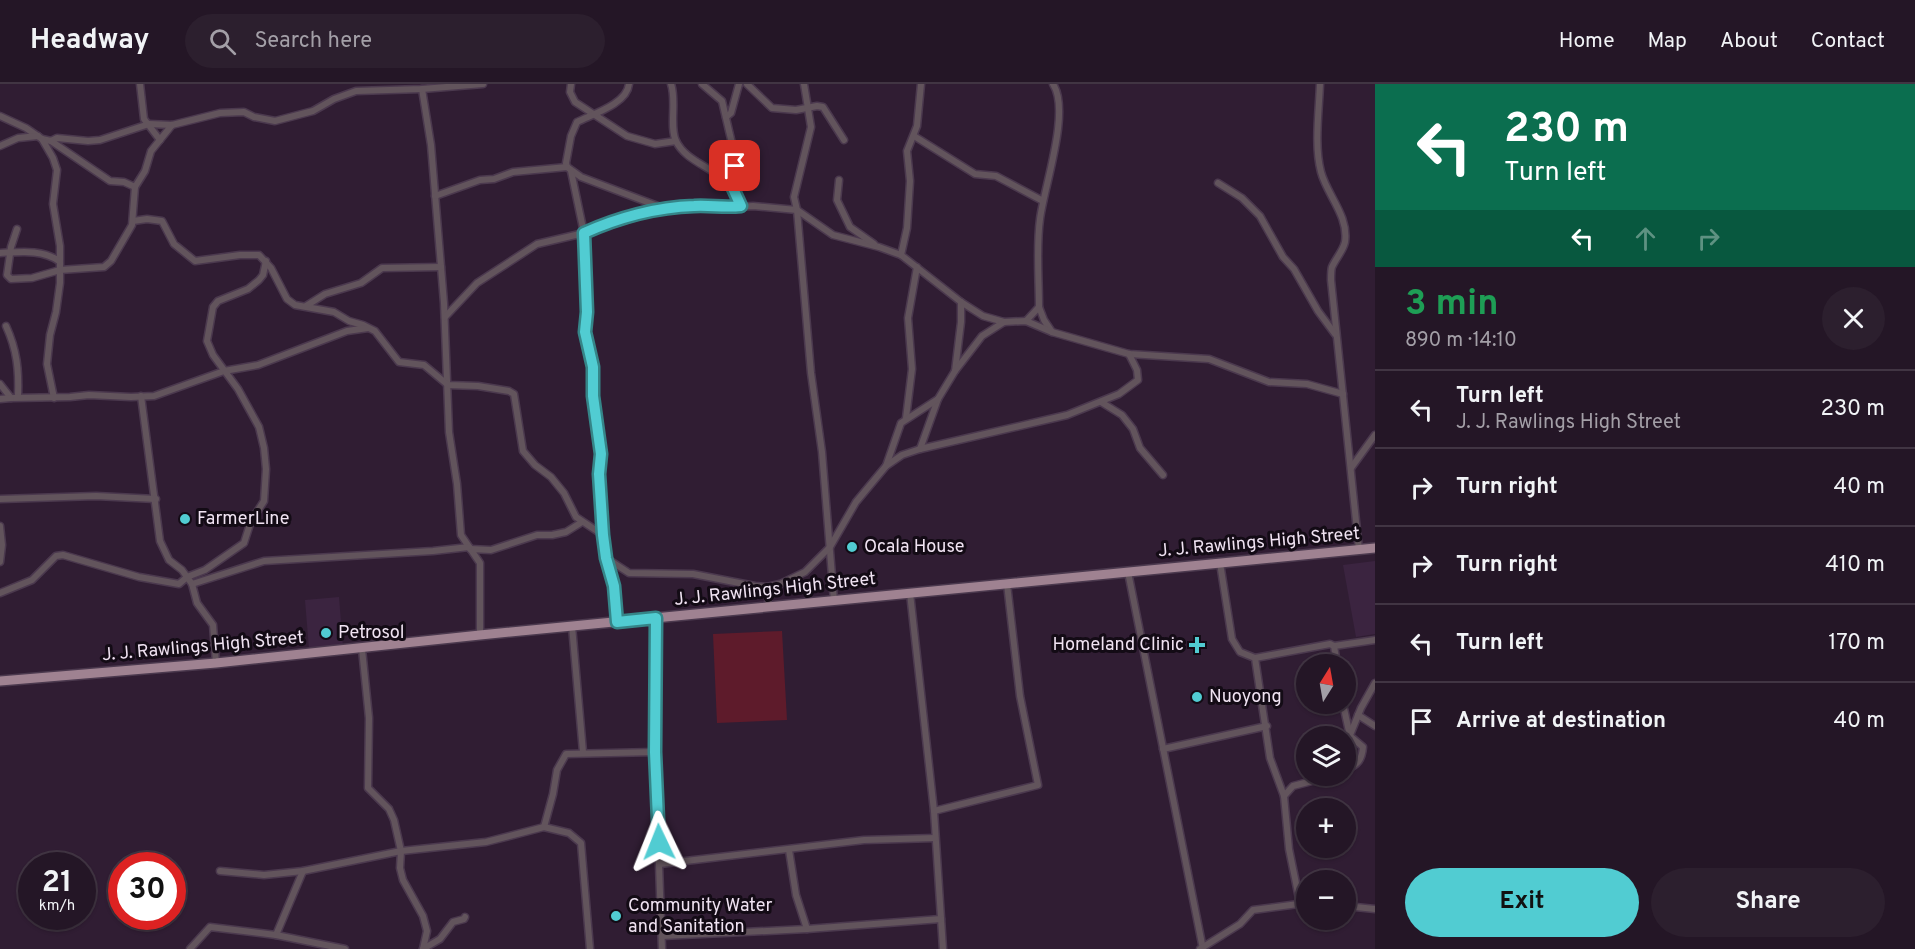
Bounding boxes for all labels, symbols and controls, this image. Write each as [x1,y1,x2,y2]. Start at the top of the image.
search box [185,14,605,68]
text: Headway [30,23,149,59]
icon: search [206,25,239,58]
text: Search here [254,28,372,55]
text: Home [1559,28,1615,55]
text: Map [1648,28,1687,55]
text: About [1720,28,1778,55]
text: Contact [1811,28,1885,55]
text: 230 m [1504,104,1629,157]
icon: left [1405,108,1483,186]
pin [709,140,760,191]
icon: arrive [718,149,751,182]
text: Turn left [1504,156,1606,190]
icon: left [1566,222,1599,255]
icon: ahead [1629,222,1662,255]
icon: right [1692,222,1725,255]
text: 3 min [1405,282,1499,328]
button: close [1822,287,1885,350]
text: 890 m · 14:10 [1405,328,1517,354]
text: Turn left [1456,383,1544,410]
icon: left [1405,393,1438,426]
text: 230 m [1821,396,1885,423]
text: J. J. Rawlings High Street [1456,410,1681,436]
icon: right [1405,471,1438,504]
text: Turn right [1456,474,1558,501]
text: 40 m [1833,474,1885,501]
place label: FarmerLine [197,508,289,531]
marker: FarmerLine [178,512,192,526]
street label: J. J. Rawlings High Street [1157,523,1361,563]
place label: Ocala House [864,536,964,559]
marker: Ocala House [845,540,859,554]
icon: right [1405,549,1438,582]
text: Turn right [1456,552,1558,579]
text: 410 m [1825,552,1885,579]
street label: J. J. Rawlings High Street [673,568,877,612]
place label: Petrosol [338,622,404,645]
marker: Petrosol [319,626,333,640]
street label: J. J. Rawlings High Street [101,627,305,667]
icon: left [1405,627,1438,660]
text: Turn left [1456,630,1544,657]
text: 170 m [1828,630,1885,657]
place label: Homeland Clinic [1052,634,1184,657]
marker: Homeland Clinic [1188,636,1206,654]
north arrow [1296,654,1356,714]
map controls [1296,654,1356,930]
place label: Nuoyong [1209,686,1282,709]
marker: Nuoyong [1190,690,1204,704]
icon: arrive [1405,705,1438,738]
text: Arrive at destination [1456,708,1666,735]
text: 40 m [1833,708,1885,735]
button: layers [1296,726,1356,786]
button: + [1296,798,1356,858]
position arrow [627,810,691,874]
speed limit sign: 30 [108,852,186,930]
text: 21 [42,865,72,902]
button: Exit [1405,868,1639,937]
button: Share [1651,868,1885,937]
button: − [1296,870,1356,930]
place label: Community Water and Sanitation [628,895,773,939]
text: km/h [39,897,75,916]
marker: Community Water and Sanitation [609,909,623,923]

